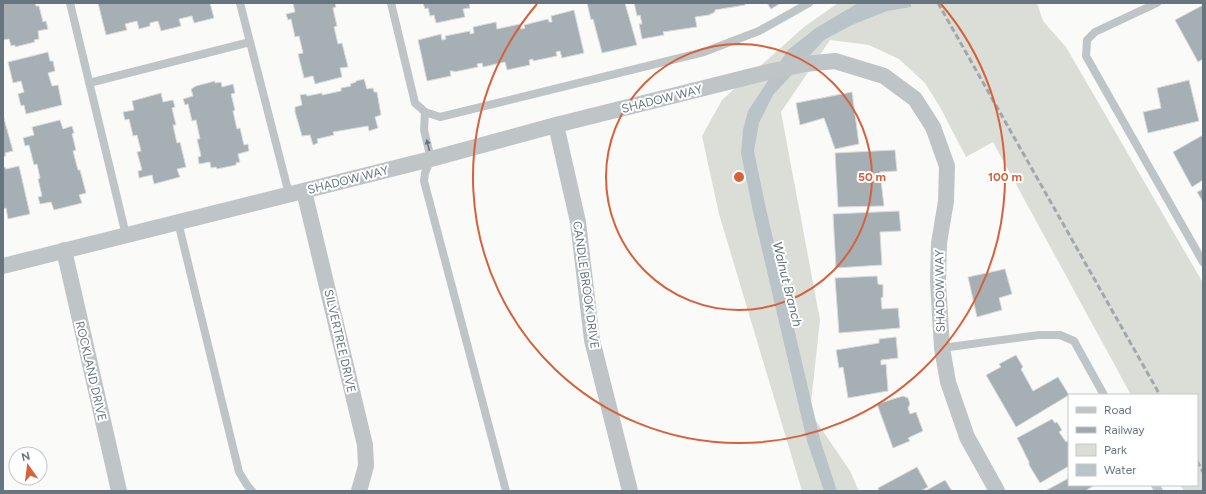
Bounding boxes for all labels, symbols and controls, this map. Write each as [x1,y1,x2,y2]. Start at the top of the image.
street label: SHADOW WAY [620,82,705,116]
one-way arrow [425,139,431,151]
street label: SHADOW WAY [306,163,391,197]
centre of rings [732,170,746,184]
text: 50 m [858,170,886,184]
text: 100 m [988,170,1022,184]
street label: CANDLE BROOK DRIVE [570,220,602,350]
water label: Walnut Branch [770,240,805,328]
street label: SHADOW WAY [932,249,948,333]
street label: SILVERTREE DRIVE [321,288,359,394]
street label: ROCKLAND DRIVE [73,320,109,422]
legend [1068,394,1198,486]
text: Road [1104,403,1132,417]
text: Railway [1104,423,1145,437]
text: Park [1104,443,1127,457]
north arrow [8,446,48,486]
text: N [20,449,31,464]
text: Water [1104,463,1136,477]

